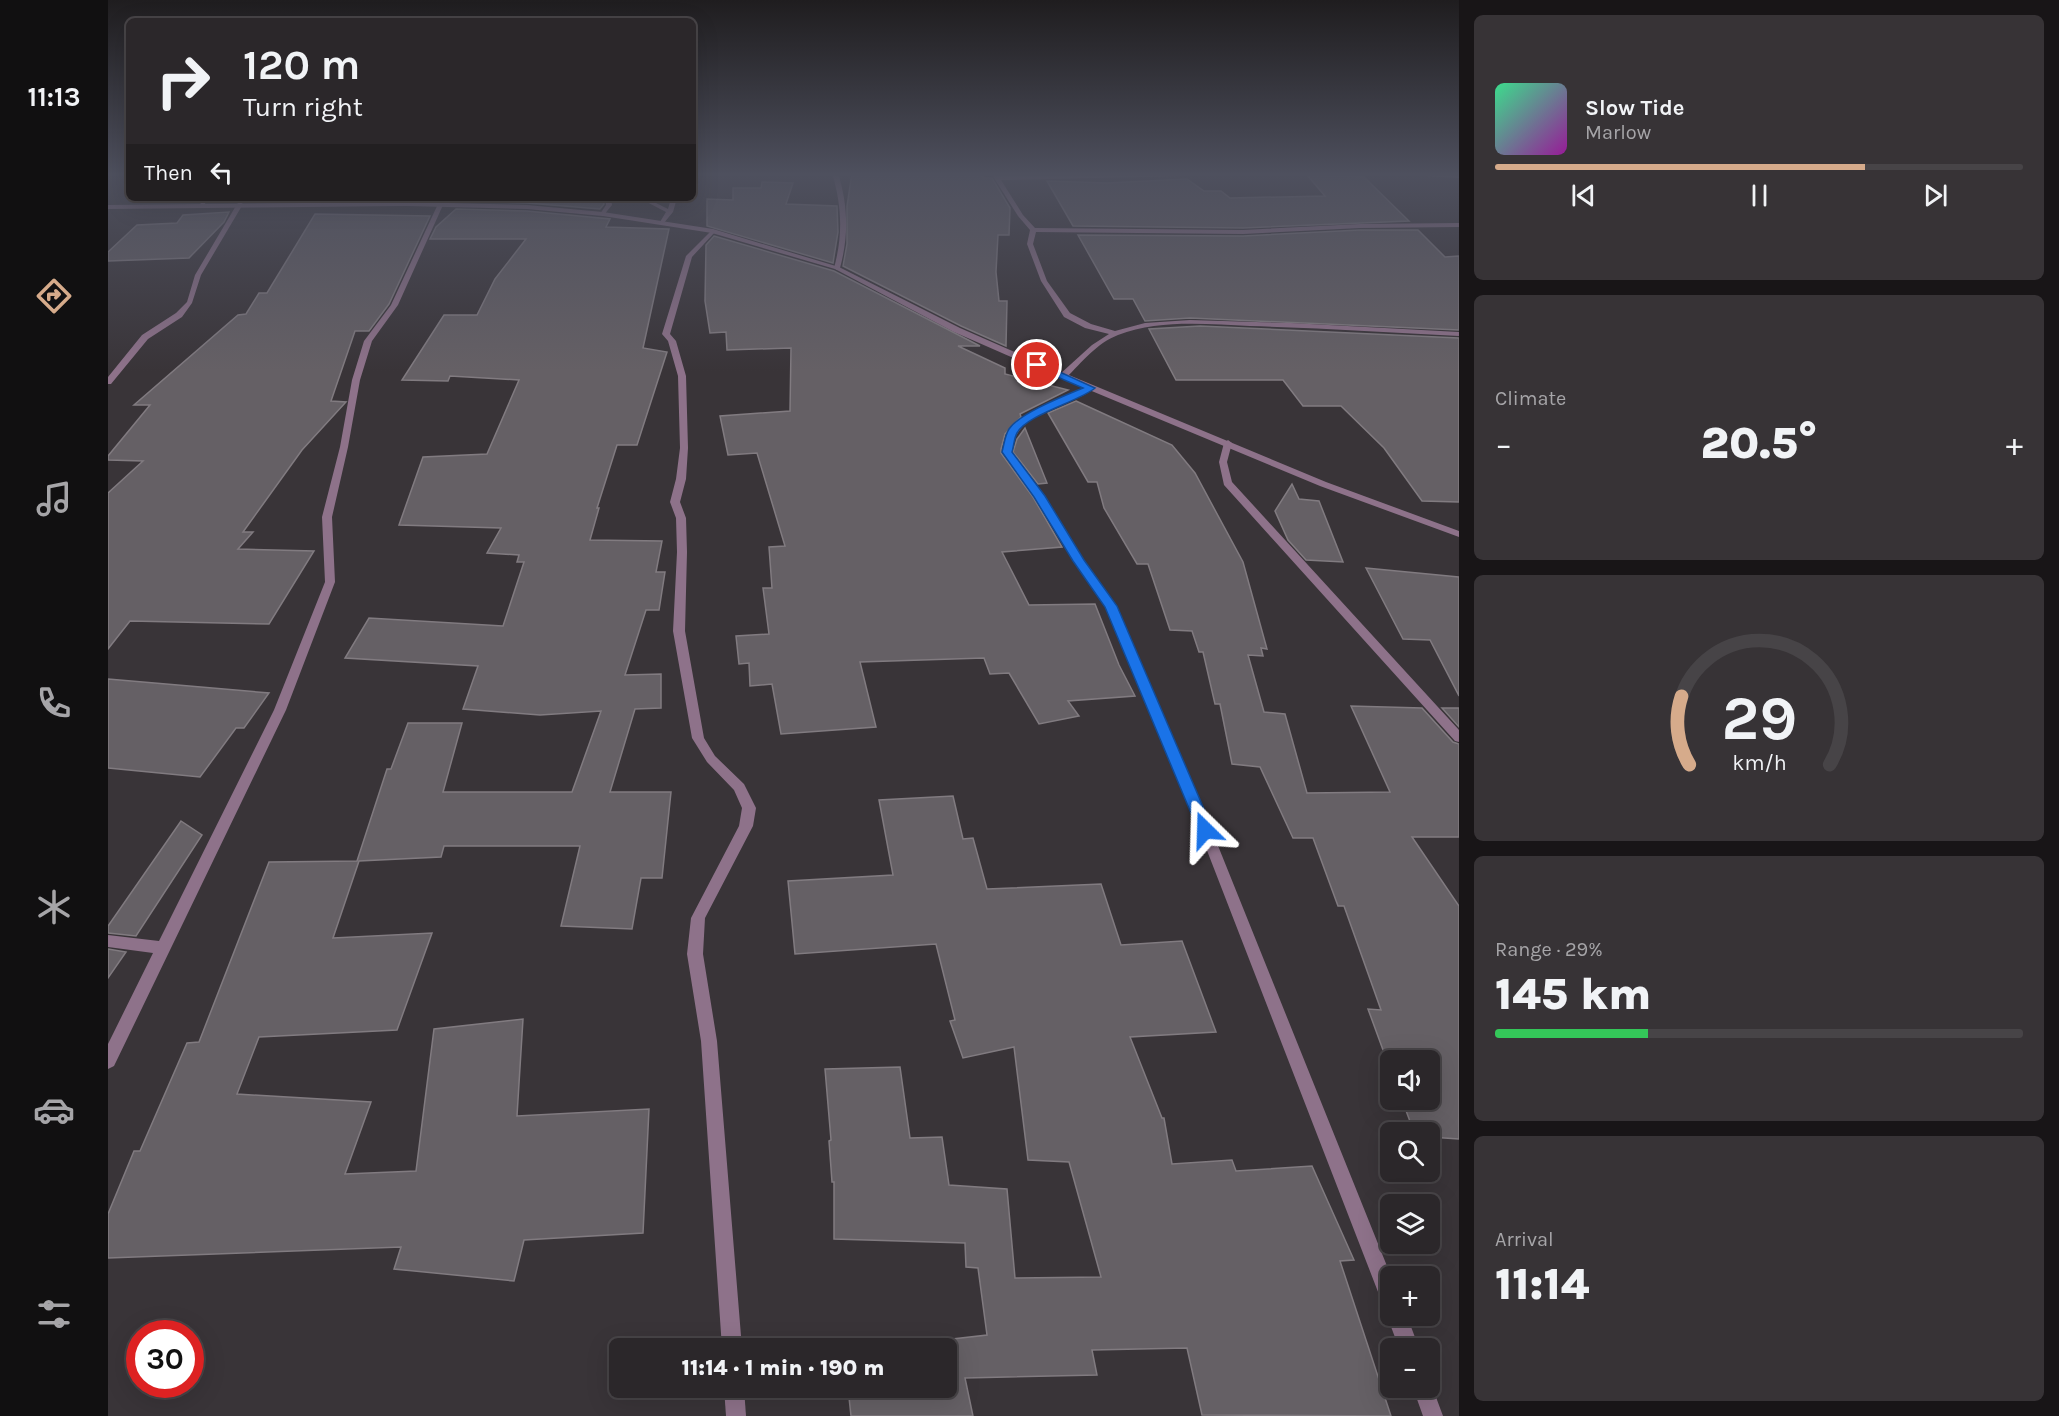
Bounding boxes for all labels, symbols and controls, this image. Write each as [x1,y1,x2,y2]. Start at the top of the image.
text: 120 m [243,40,360,90]
icon: right [144,42,222,120]
text: 11:13 [28,81,80,113]
text: Turn right [243,91,363,123]
text: Slow Tide [1585,95,1685,121]
text: Marlow [1585,121,1651,144]
icon: left [205,156,238,189]
text: Then [144,160,193,186]
icon: previous [1567,179,1600,212]
icon: pause [1743,179,1776,212]
icon: next [1919,179,1952,212]
icon: directions [33,275,75,317]
pin [1011,339,1062,390]
icon: arrive [1020,348,1053,381]
text: Climate [1495,387,1566,410]
text: 20.5° [1701,417,1817,469]
text: − [1495,425,1512,463]
text: + [2006,425,2023,463]
icon: music [33,478,75,520]
icon: phone [33,682,75,724]
text: 29 [1721,682,1797,755]
text: km/h [1732,750,1786,775]
position arrow [1173,798,1237,862]
icon: climate [33,886,75,928]
text: Range · 29% [1495,938,1603,961]
text: 145 km [1495,968,1651,1020]
map controls [1380,1050,1440,1398]
button: sound [1380,1050,1440,1110]
icon: car [33,1089,75,1131]
button: search [1380,1122,1440,1182]
button: layers [1380,1194,1440,1254]
text: Arrival [1495,1228,1554,1251]
text: 11:14 [1495,1258,1589,1310]
button: + [1380,1266,1440,1326]
icon: filters [33,1293,75,1335]
speed limit sign: 30 [126,1320,204,1398]
button: − [1380,1338,1440,1398]
text: 11:14 · 1 min · 190 m [681,1355,885,1381]

